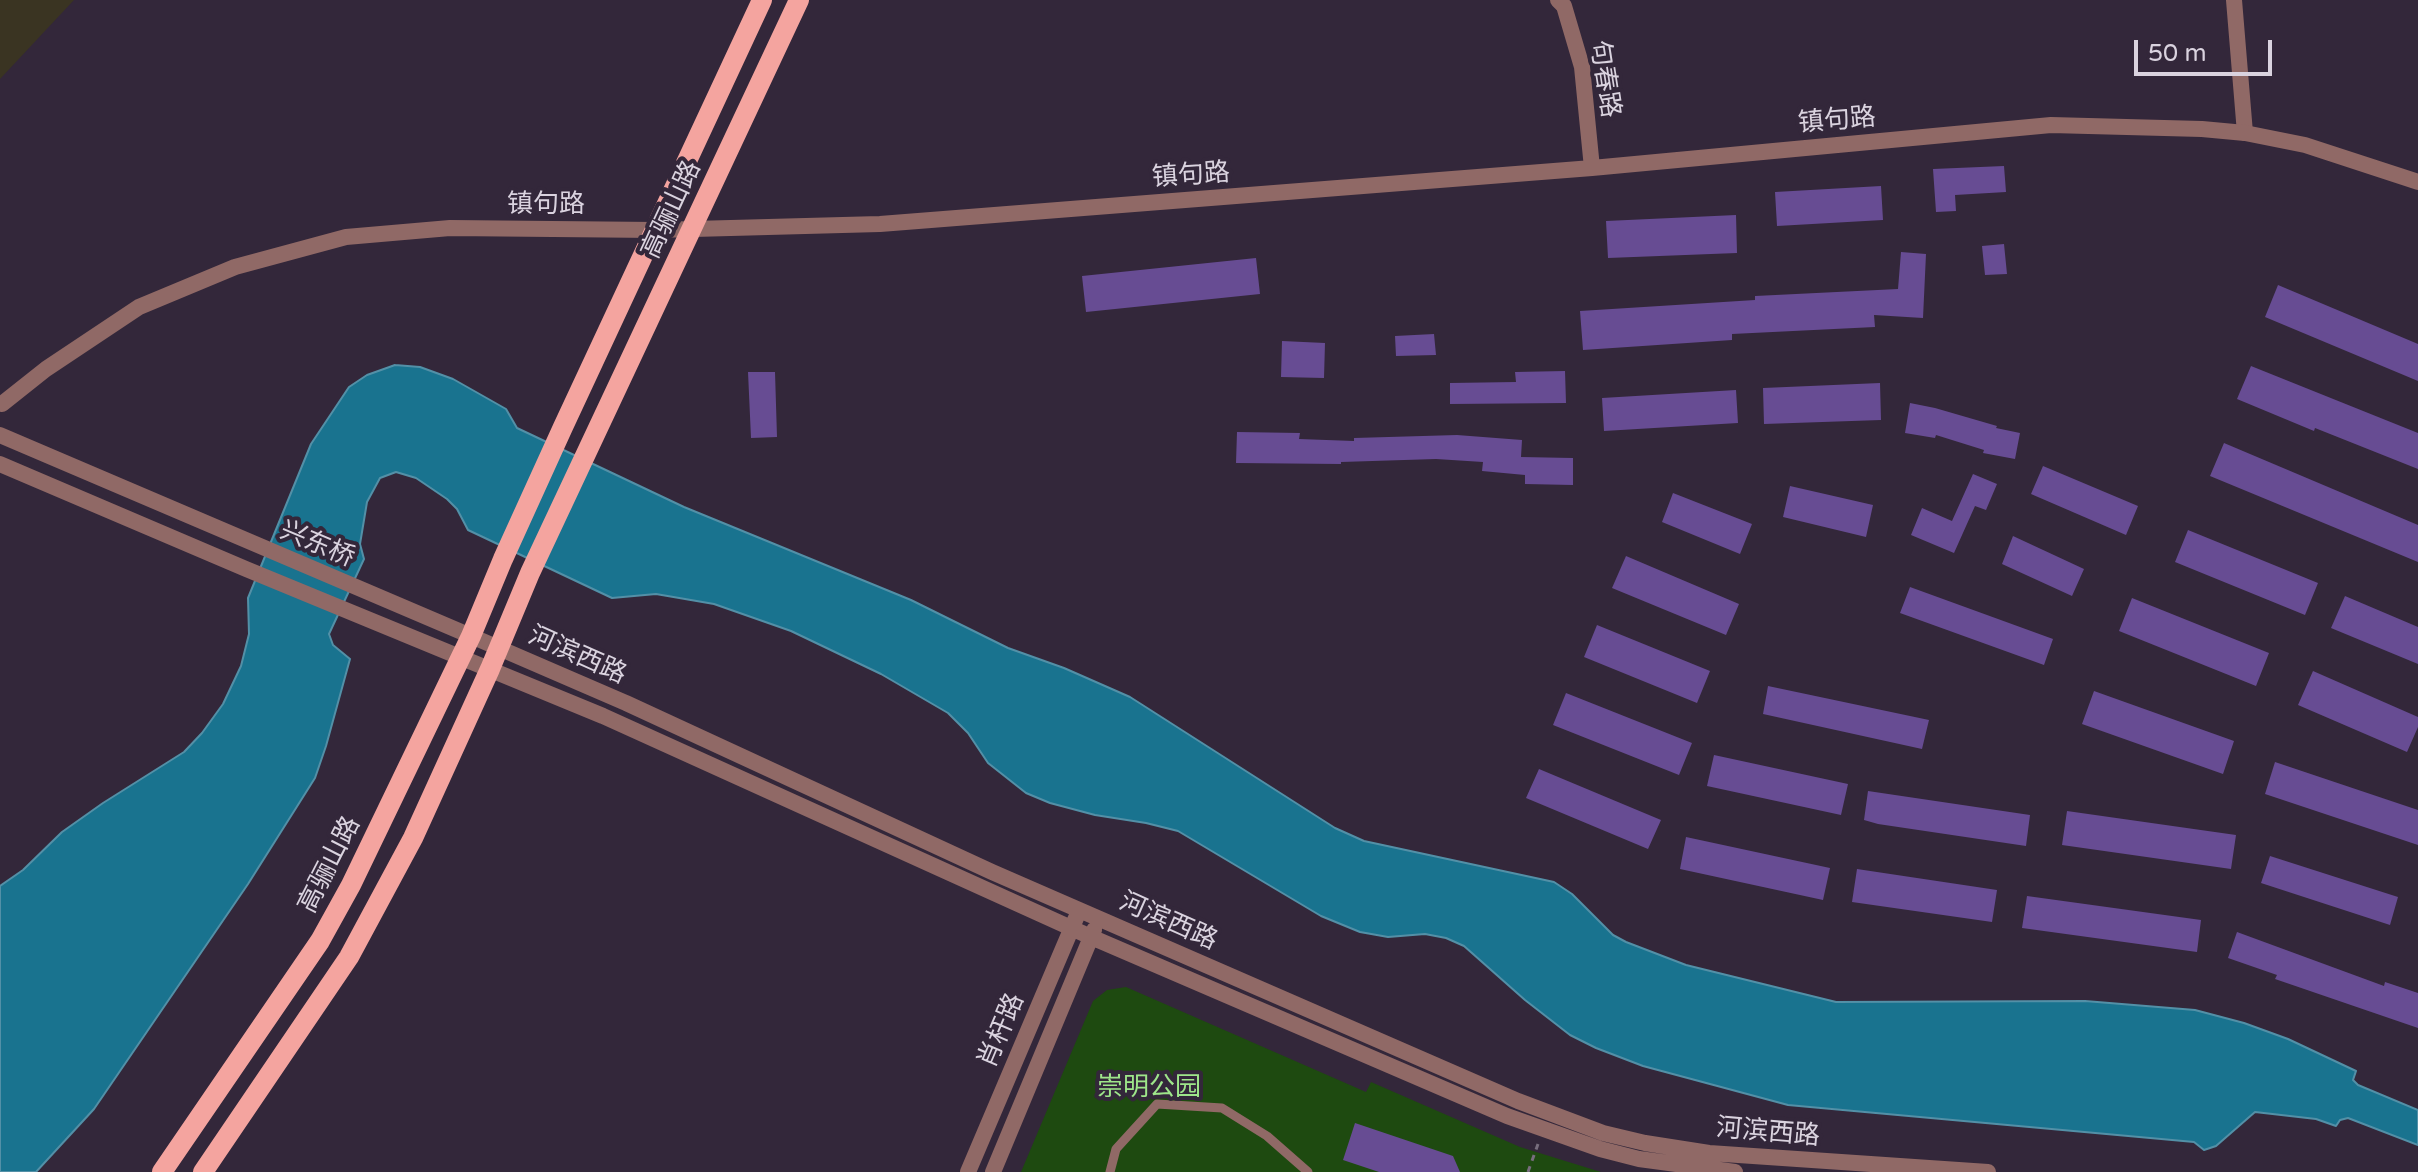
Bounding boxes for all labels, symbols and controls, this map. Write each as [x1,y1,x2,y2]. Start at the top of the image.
scale bar [2138,24,2276,74]
street label: 句春路 [1582,38,1626,120]
text: 50 m [2148,39,2206,68]
street label: 镇句路 [1797,102,1877,140]
street label: 高骊山路 [636,156,708,264]
street label: 镇句路 [1151,158,1231,194]
street label: 镇句路 [507,189,585,221]
street label: 兴东桥 [275,515,359,575]
street label: 河滨西路 [523,621,631,691]
street label: 高骊山路 [292,812,368,918]
street label: 河滨西路 [1114,887,1222,957]
street label: 肖杆路 [972,989,1032,1073]
park label: 崇明公园 [1097,1072,1201,1104]
street label: 河滨西路 [1715,1113,1821,1153]

